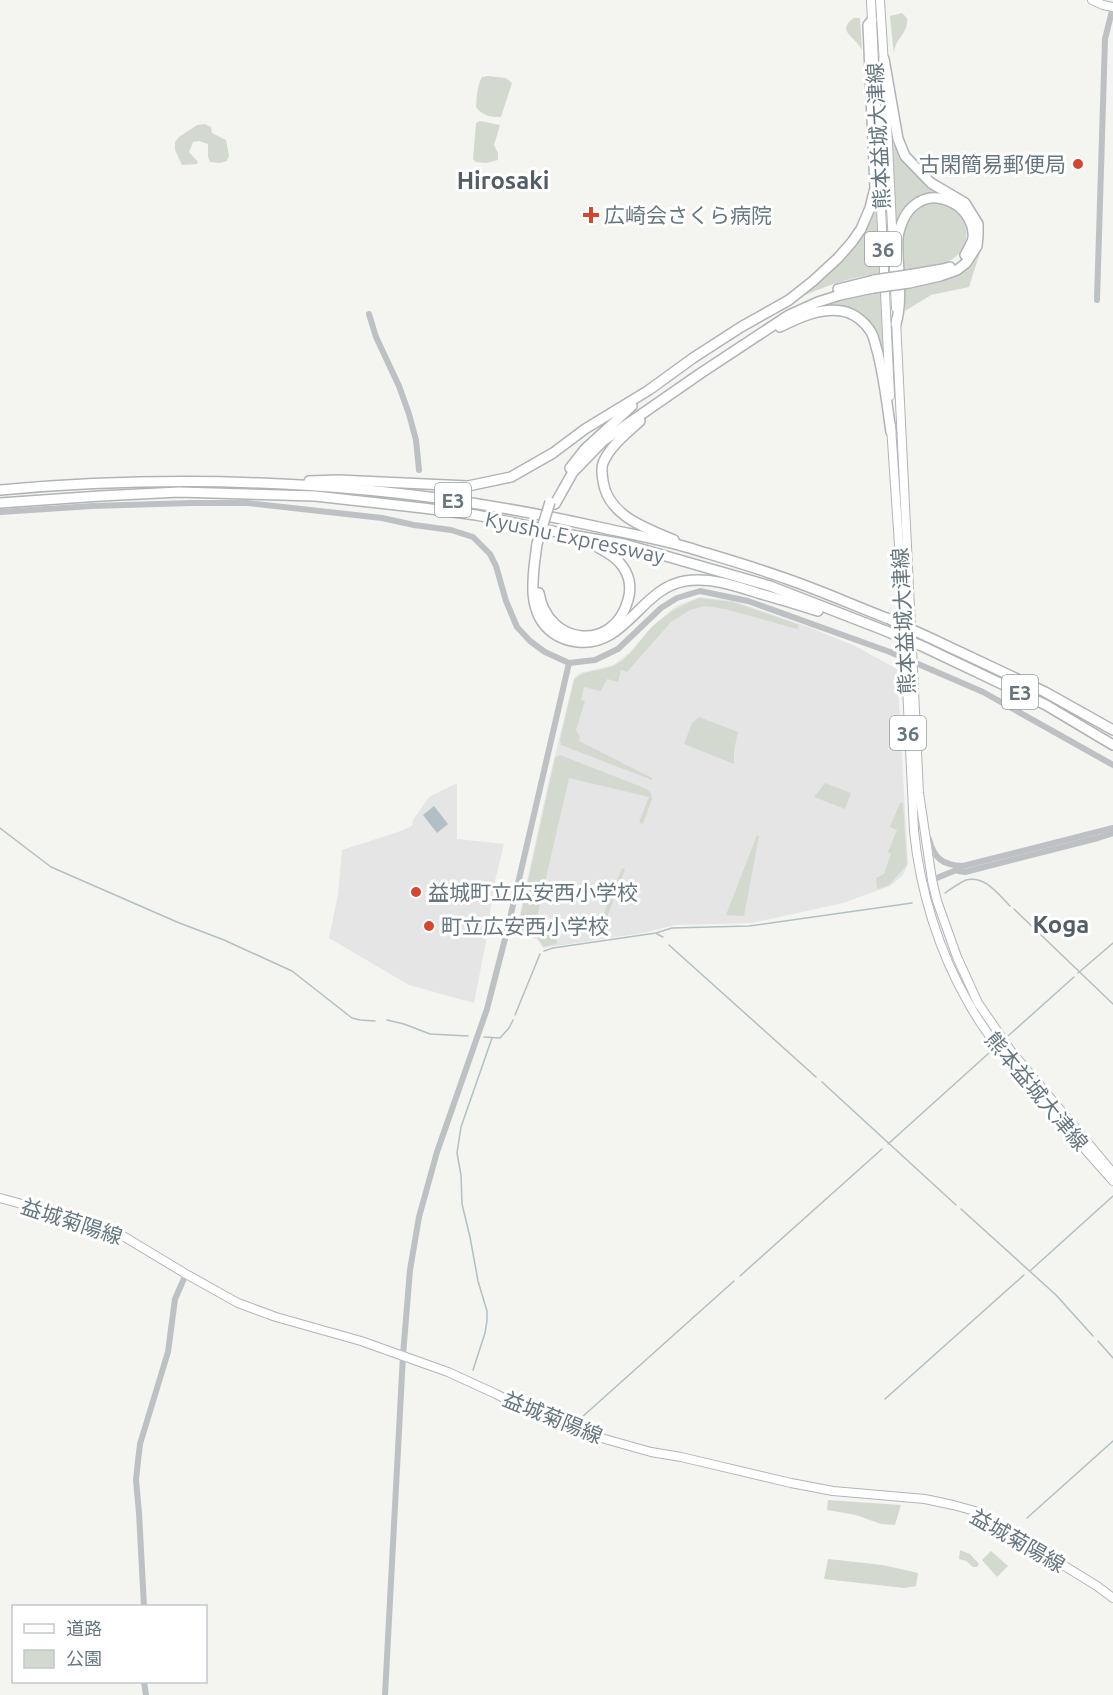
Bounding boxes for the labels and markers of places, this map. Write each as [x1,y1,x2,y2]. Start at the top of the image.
place label: 古閑簡易郵便局 [919,152,1066,176]
marker: 古閑簡易郵便局 [1071,157,1085,171]
place label: 広崎会さくら病院 [604,203,772,227]
marker: 広崎会さくら病院 [582,206,600,224]
place label: 益城町立広安西小学校 [428,880,638,904]
marker: 益城町立広安西小学校 [409,885,423,899]
place label: 町立広安西小学校 [441,914,609,938]
marker: 町立広安西小学校 [422,919,436,933]

